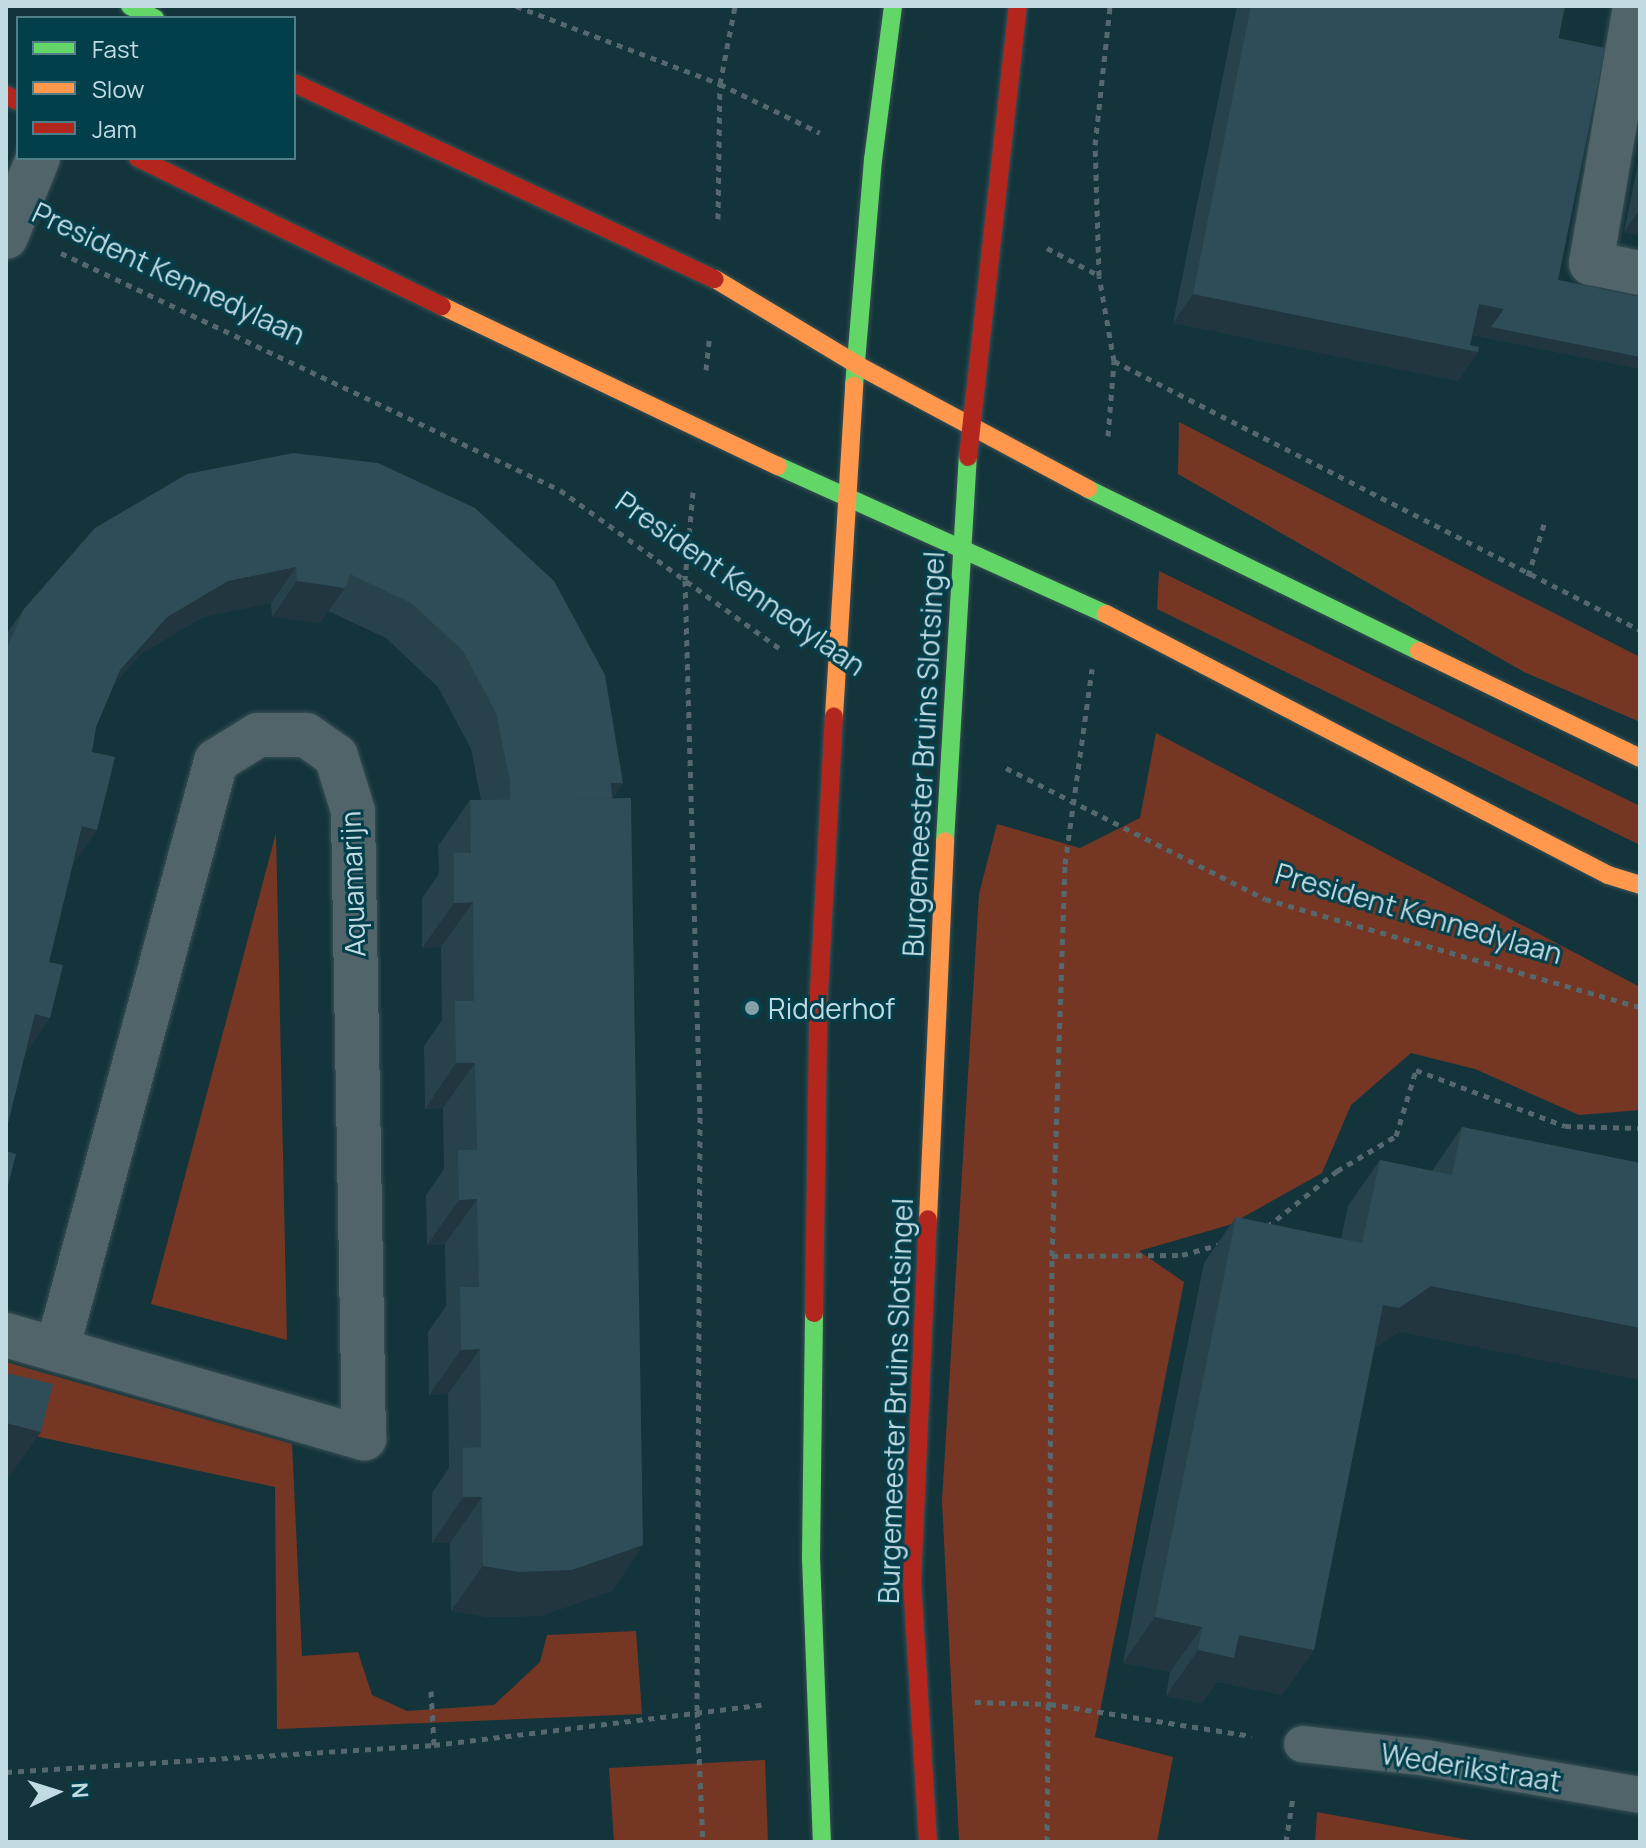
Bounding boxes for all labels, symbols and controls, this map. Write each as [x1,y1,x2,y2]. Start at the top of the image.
legend [16,16,296,160]
text: Fast [92,32,139,65]
text: Slow [92,72,145,105]
text: Jam [92,112,137,145]
street label: President Kennedylaan [27,195,311,351]
street label: President Kennedylaan [610,484,872,682]
street label: Burgemeester Bruins Slotsingel [896,550,950,958]
street label: Aquamarijn [333,810,371,958]
street label: President Kennedylaan [1272,856,1566,970]
place label: Ridderhof [768,991,895,1025]
marker: Ridderhof [743,999,761,1017]
street label: Burgemeester Bruins Slotsingel [871,1198,919,1604]
street label: Wederikstraat [1379,1736,1563,1798]
north arrow [16,1752,96,1832]
text: N [64,1781,95,1799]

